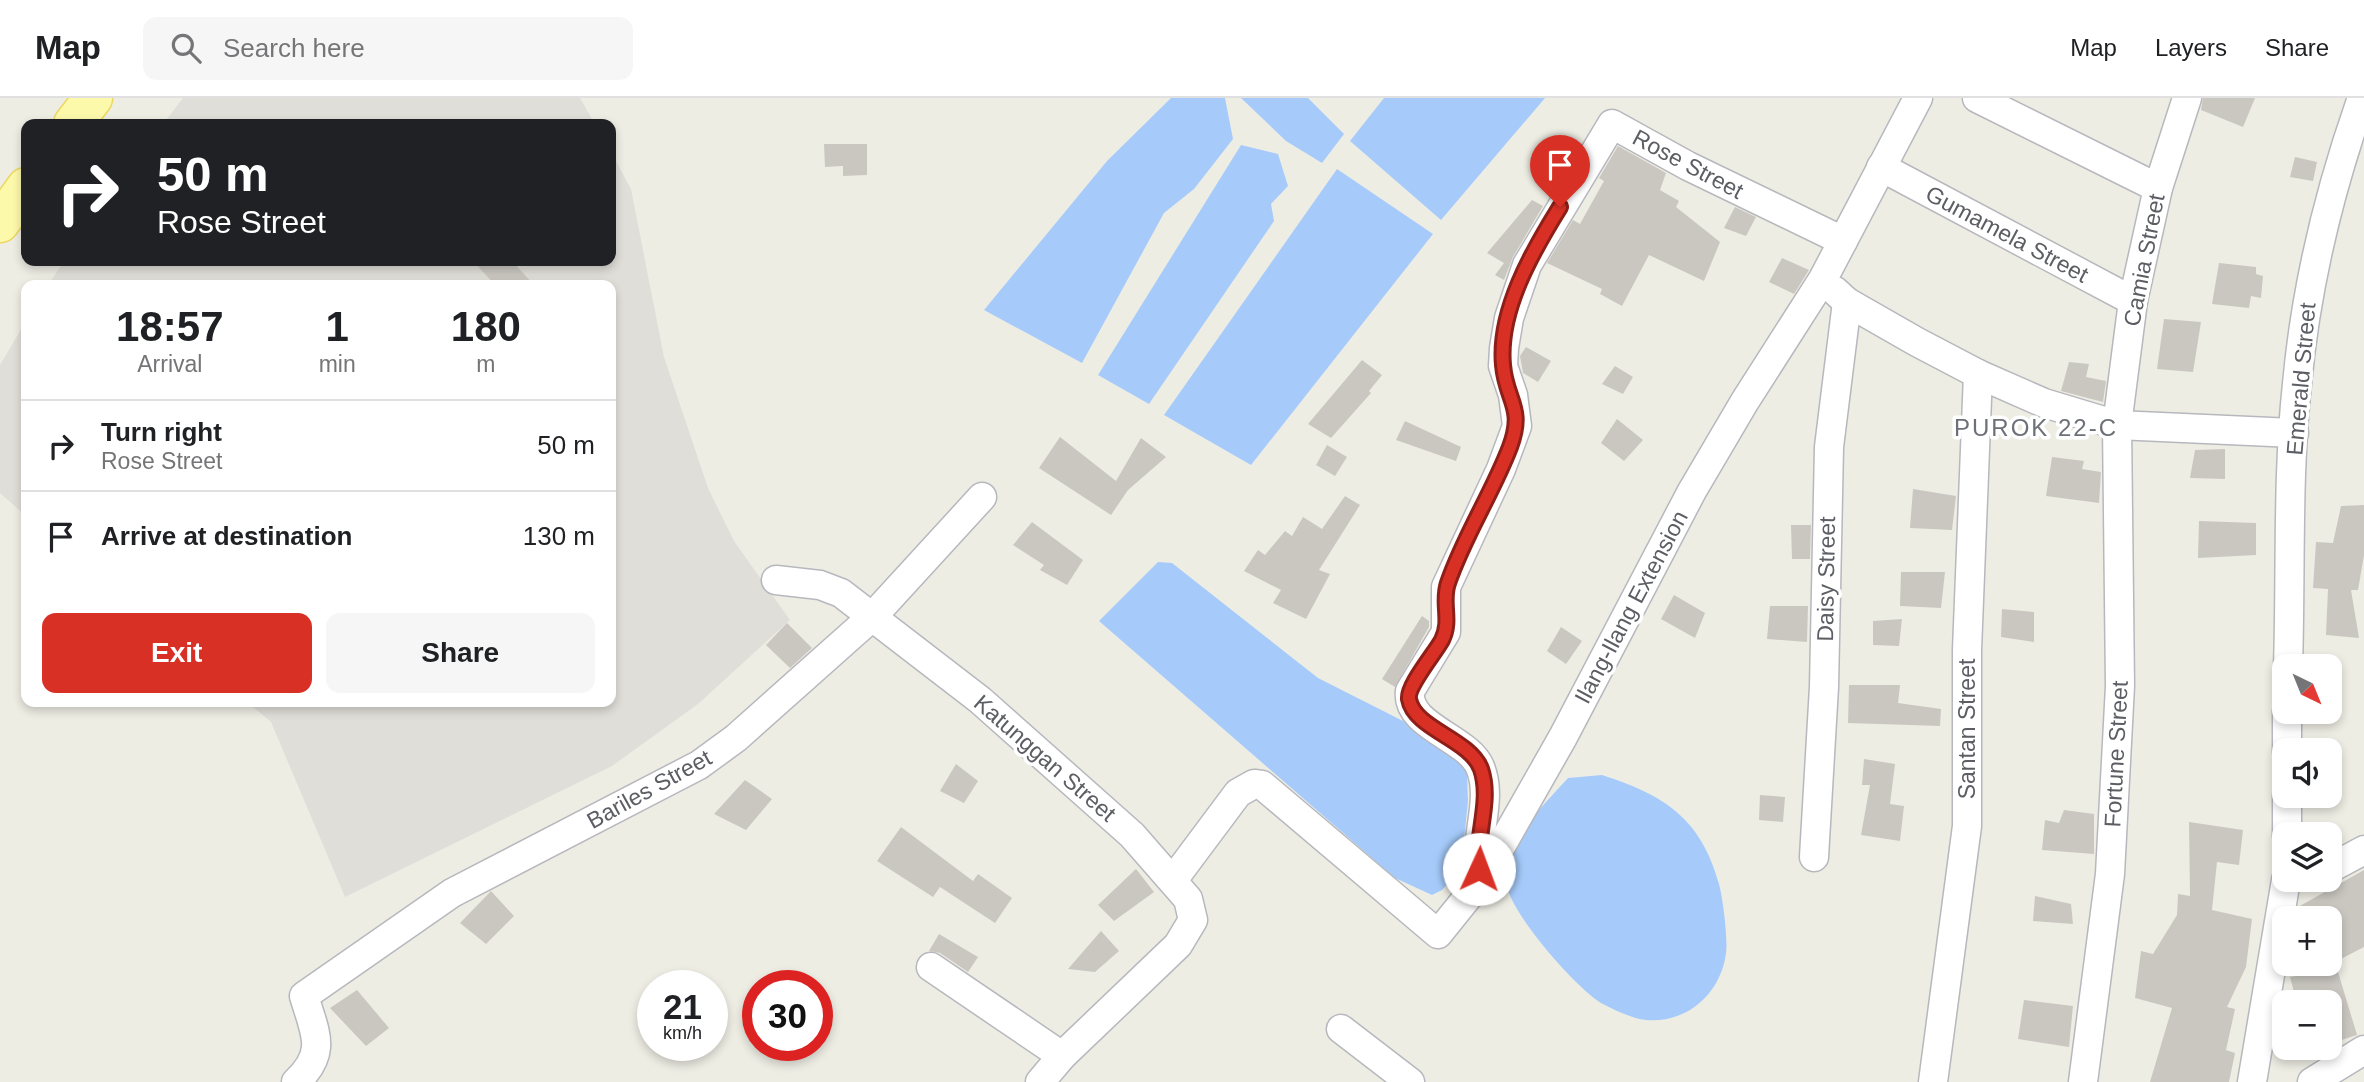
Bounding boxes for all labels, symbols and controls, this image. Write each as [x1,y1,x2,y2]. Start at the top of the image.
search box [143,17,633,80]
text: Map [35,29,101,66]
icon: search [167,29,205,67]
text: Search here [223,33,365,63]
text: Map [2070,34,2117,61]
text: Layers [2155,34,2227,61]
text: Share [2265,34,2329,61]
street label: Rose Street [1628,124,1748,204]
pin [1530,135,1590,207]
icon: arrive [1541,146,1579,184]
icon: right [42,147,133,238]
text: 50 m [157,147,269,201]
street label: Gumamela Street [1921,180,2093,288]
street label: Camia Street [2118,191,2170,328]
text: Rose Street [157,204,326,240]
street label: Emerald Street [2281,301,2321,457]
text: 18:57 [116,303,224,350]
text: 1 [325,303,349,350]
text: 180 [451,303,521,350]
text: Arrival [137,351,202,377]
text: min [319,351,356,377]
text: m [476,351,495,377]
district label: PUROK 22-C [1954,414,2118,441]
text: Turn right [101,417,222,447]
icon: right [42,427,80,465]
text: 50 m [537,430,595,460]
text: Rose Street [101,448,222,474]
street label: Ilang-Ilang Extension [1569,506,1693,708]
street label: Daisy Street [1812,516,1840,642]
icon: arrive [42,518,80,556]
text: Arrive at destination [101,521,352,551]
text: 130 m [523,521,595,551]
button: Exit [42,613,312,693]
button: Share [326,613,595,693]
north arrow [2272,654,2342,724]
map controls [2272,654,2342,1060]
street label: Santan Street [1954,658,1980,799]
street label: Fortune Street [2099,679,2133,828]
street label: Katunggan Street [969,689,1122,827]
button: sound [2272,738,2342,808]
street label: Bariles Street [582,744,716,834]
button: layers [2272,822,2342,892]
position arrow [1442,832,1516,906]
button: + [2272,906,2342,976]
speed limit sign: 30 [742,970,833,1061]
text: 21 [663,987,702,1026]
button: − [2272,990,2342,1060]
text: km/h [663,1023,702,1043]

